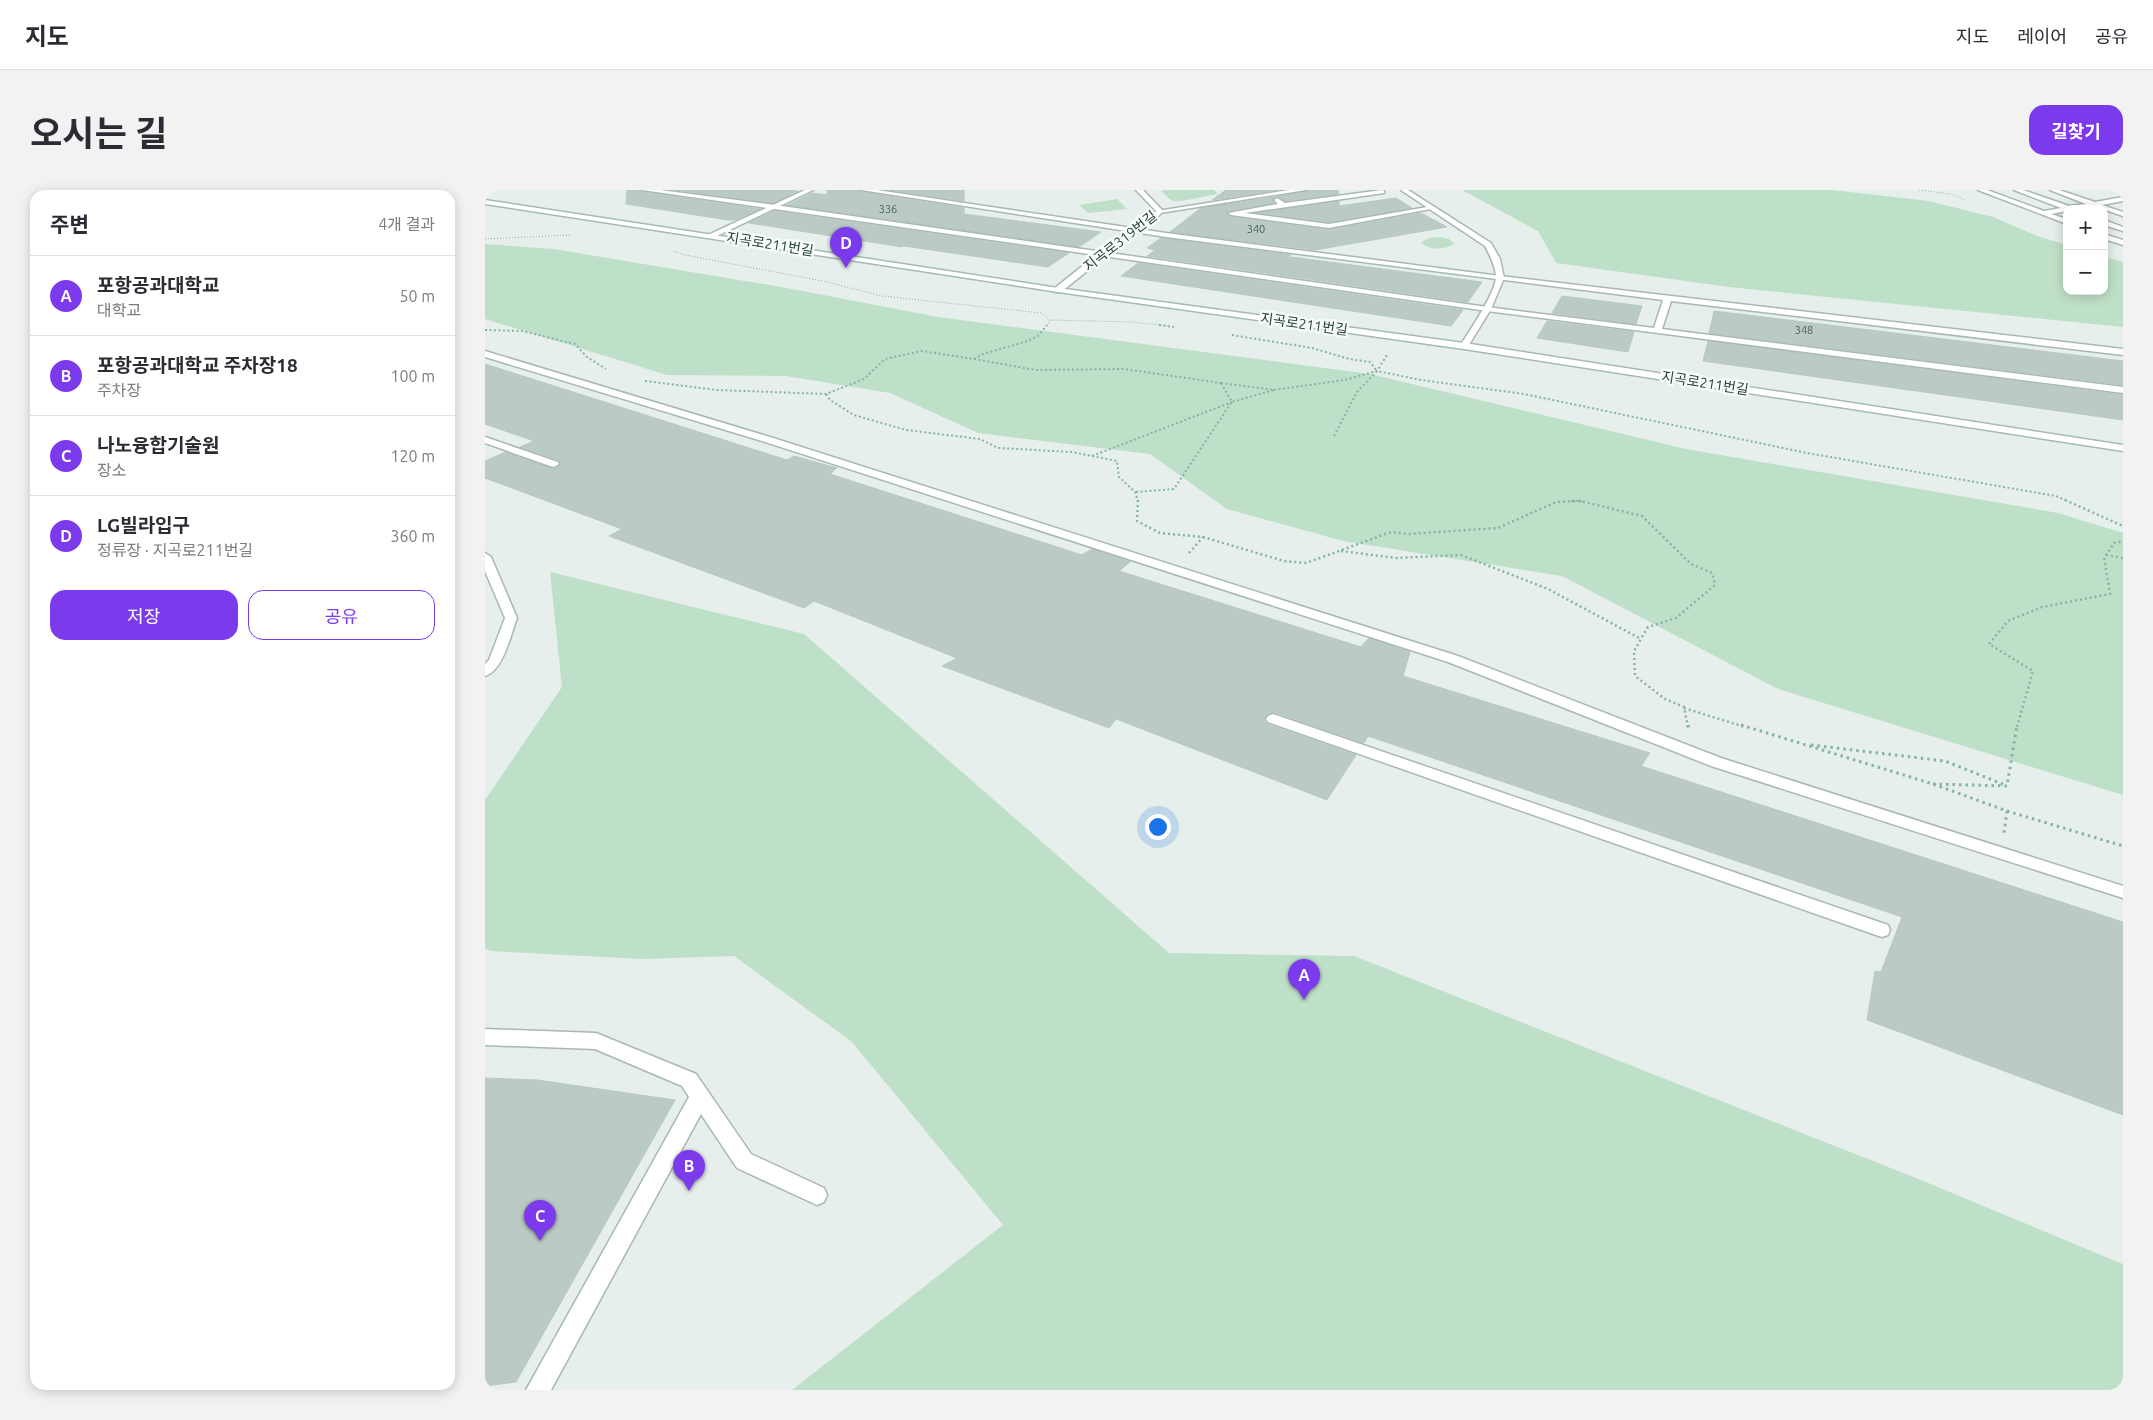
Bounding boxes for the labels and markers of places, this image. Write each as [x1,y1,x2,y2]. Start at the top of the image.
pin: D [830,227,862,268]
pin: A [1288,959,1320,1000]
pin: B [673,1150,705,1191]
pin: C [524,1200,556,1241]

